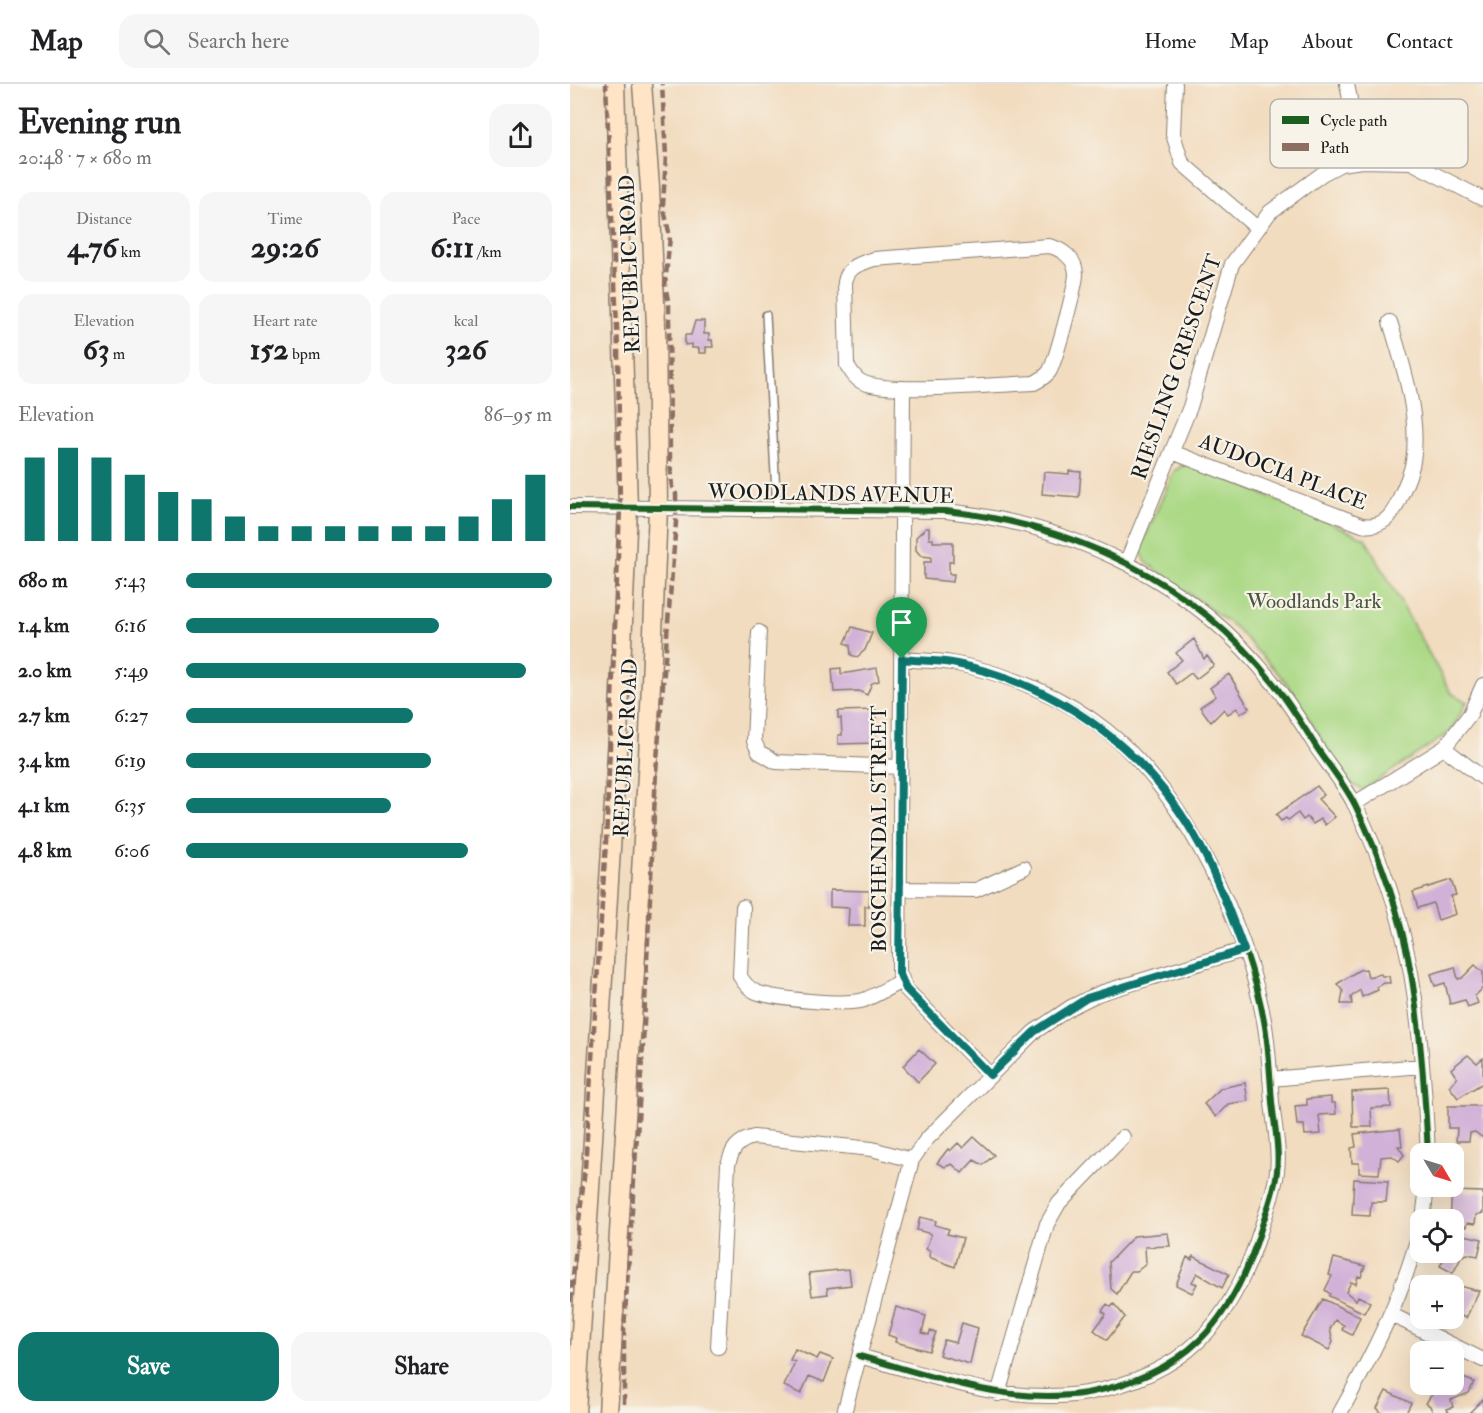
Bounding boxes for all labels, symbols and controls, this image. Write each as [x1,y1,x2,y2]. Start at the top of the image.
search box [119,14,539,68]
text: Map [30,24,83,59]
icon: search [140,25,173,58]
text: Search here [188,27,289,55]
text: Home [1144,28,1196,55]
text: Map [1229,28,1269,55]
text: About [1302,28,1353,55]
text: Contact [1386,28,1453,55]
legend [1270,99,1468,168]
text: Evening run [18,102,181,143]
button: share [489,104,552,167]
text: Cycle path [1320,111,1388,132]
text: Path [1320,138,1350,158]
text: 20:48 · 7 × 680 m [18,145,152,170]
street label: REPUBLIC ROAD [613,174,647,354]
text: Distance [76,209,132,229]
text: Time [268,209,302,229]
text: Pace [452,209,480,229]
text: 4.76 [67,229,117,266]
text: 29:26 [251,229,319,266]
text: 6:11 [430,229,474,266]
text: km [117,242,141,262]
text: /km [474,242,502,262]
street label: RIESLING CRESCENT [1126,250,1228,483]
text: Elevation [74,311,134,331]
text: Heart rate [252,311,318,331]
text: kcal [454,311,478,331]
text: 63 [83,331,109,368]
text: 152 [250,331,289,368]
text: 326 [445,331,487,368]
text: m [109,344,125,364]
text: bpm [289,344,320,364]
text: Elevation [18,402,94,427]
text: 86–95 m [484,402,552,427]
street label: AUDOCIA PLACE [1194,427,1371,516]
street label: WOODLANDS AVENUE [707,478,954,510]
text: 680 m [18,568,67,593]
text: 5:43 [114,568,146,593]
park label: Woodlands Park [1245,588,1382,615]
pin [876,597,927,659]
icon: arrive [885,606,918,639]
text: 1.4 km [18,613,69,638]
text: 6:16 [114,613,146,638]
text: 2.0 km [18,658,72,683]
text: 5:49 [114,658,149,683]
street label: REPUBLIC ROAD [608,658,644,838]
text: 2.7 km [18,703,70,728]
text: 6:27 [114,703,148,728]
street label: BOSCHENDAL STREET [866,705,893,952]
text: 3.4 km [18,748,70,773]
text: 6:19 [114,748,146,773]
text: 4.1 km [18,793,69,818]
text: 6:35 [114,793,146,818]
text: 4.8 km [18,838,72,863]
text: 6:06 [114,838,149,863]
north arrow [1410,1143,1464,1197]
map controls [1410,1143,1464,1395]
button: locate [1410,1209,1464,1263]
button: + [1410,1275,1464,1329]
button: Save [18,1332,279,1401]
button: Share [291,1332,552,1401]
button: − [1410,1341,1464,1395]

